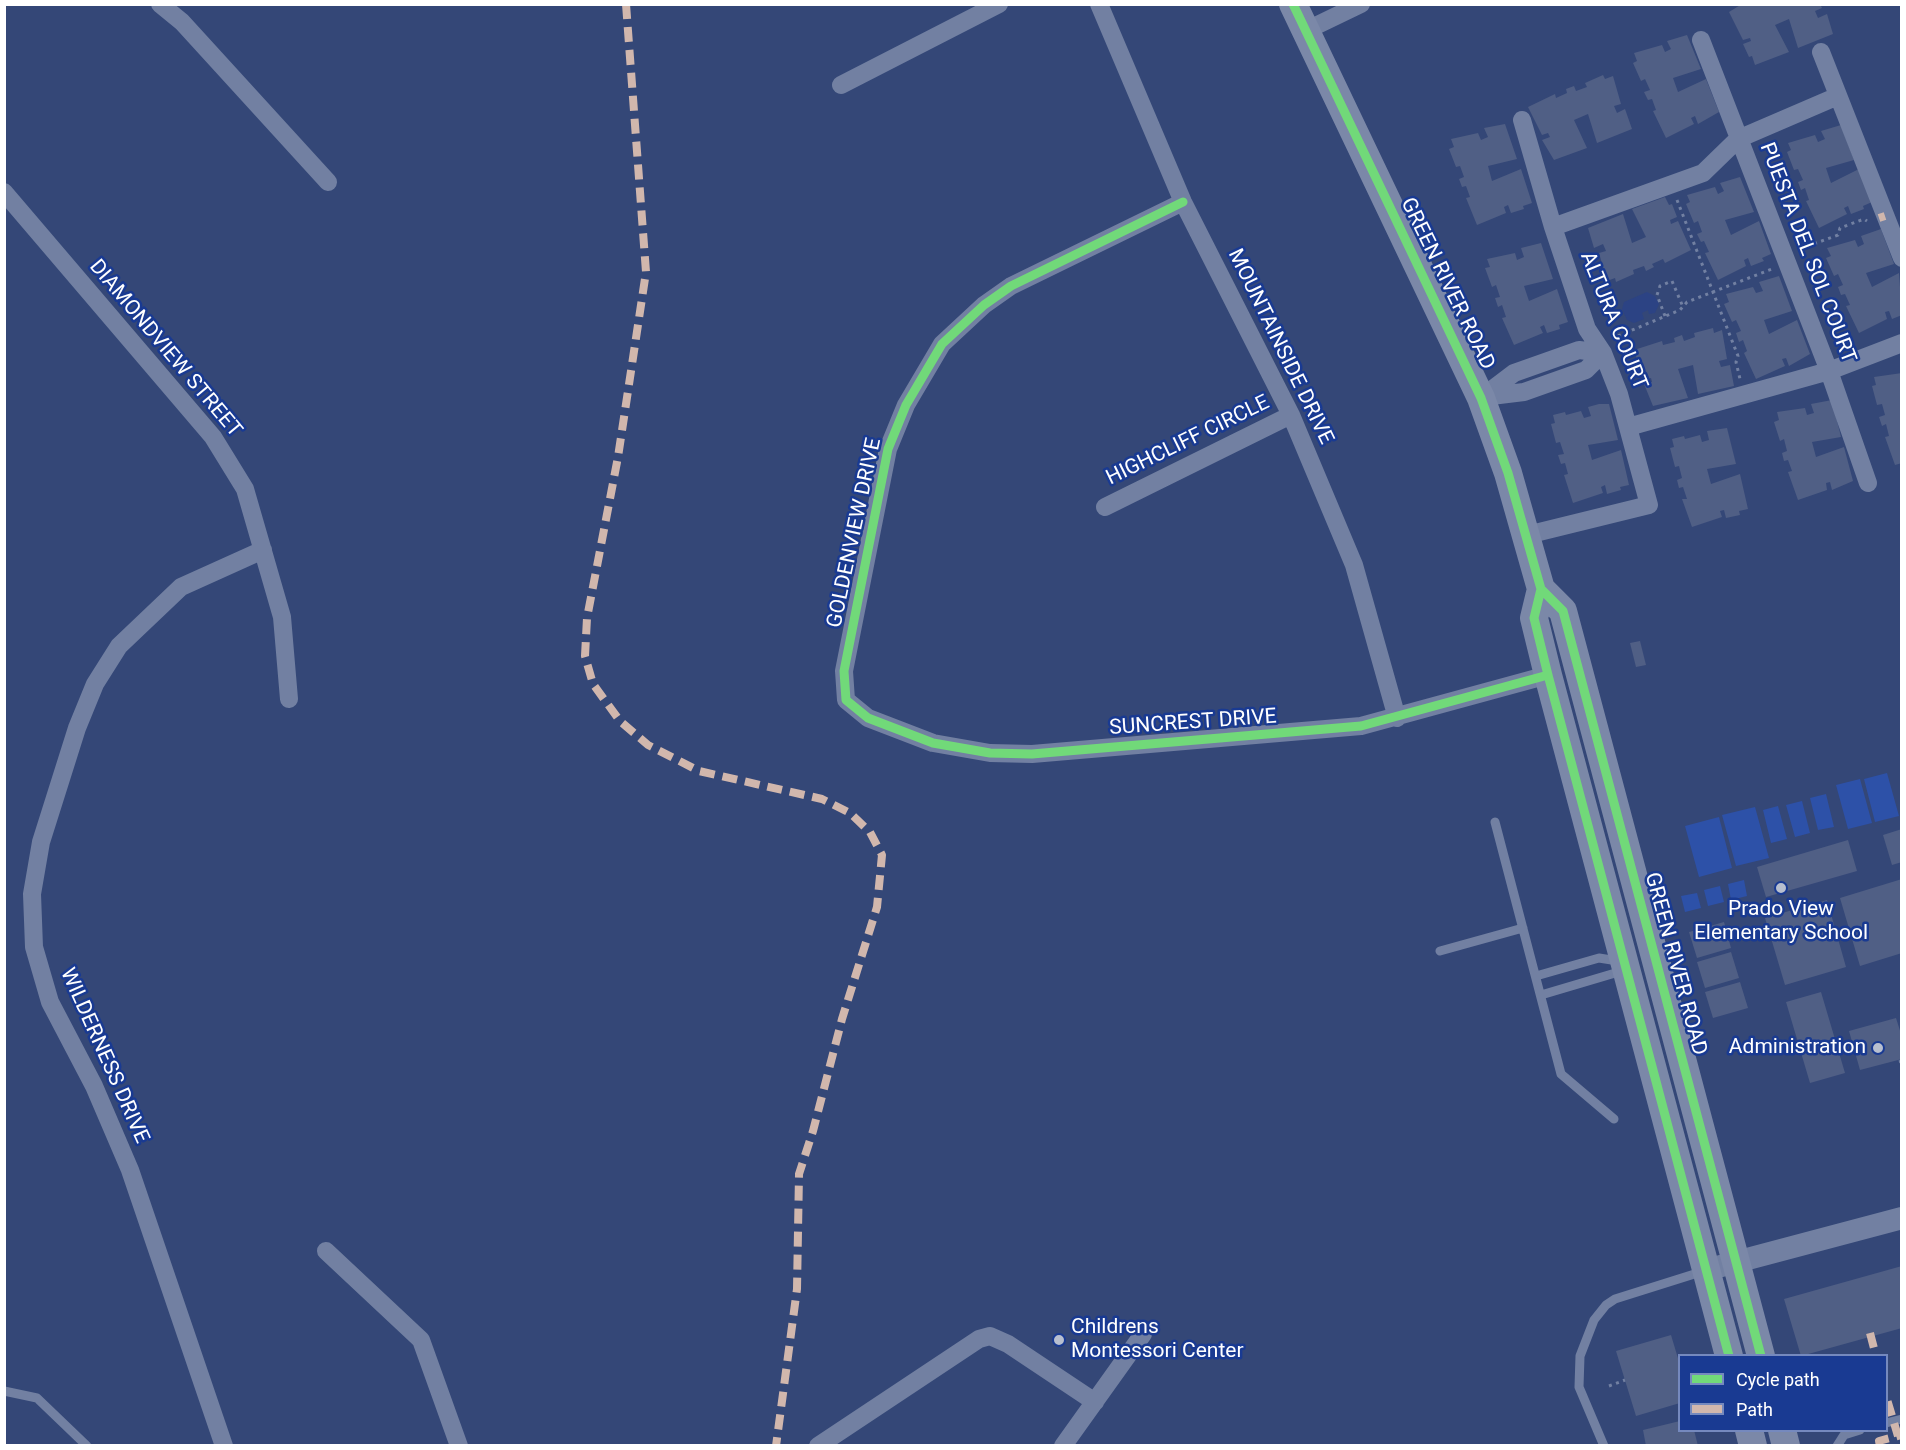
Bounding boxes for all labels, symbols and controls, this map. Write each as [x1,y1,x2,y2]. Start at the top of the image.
street label: PUESTA DEL SOL COURT [1753,139,1861,367]
street label: GREEN RIVER ROAD [1394,194,1500,374]
street label: MOUNTAINSIDE DRIVE [1222,245,1338,449]
street label: ALTURA COURT [1574,248,1652,394]
street label: DIAMONDVIEW STREET [83,255,247,443]
street label: HIGHCLIFF CIRCLE [1102,391,1274,491]
street label: GOLDENVIEW DRIVE [823,436,887,630]
street label: SUNCREST DRIVE [1109,705,1277,741]
street label: GREEN RIVER ROAD [1638,870,1712,1058]
marker: Prado View Elementary School [1774,881,1788,895]
place label: Prado View Elementary School [1694,897,1868,947]
street label: WILDERNESS DRIVE [54,964,154,1148]
place label: Administration [1729,1035,1866,1061]
marker: Administration [1871,1041,1885,1055]
place label: Childrens Montessori Center [1071,1315,1244,1365]
marker: Childrens Montessori Center [1052,1333,1066,1347]
legend [1678,1354,1888,1432]
text: Cycle path [1736,1369,1820,1390]
text: Path [1736,1399,1773,1420]

